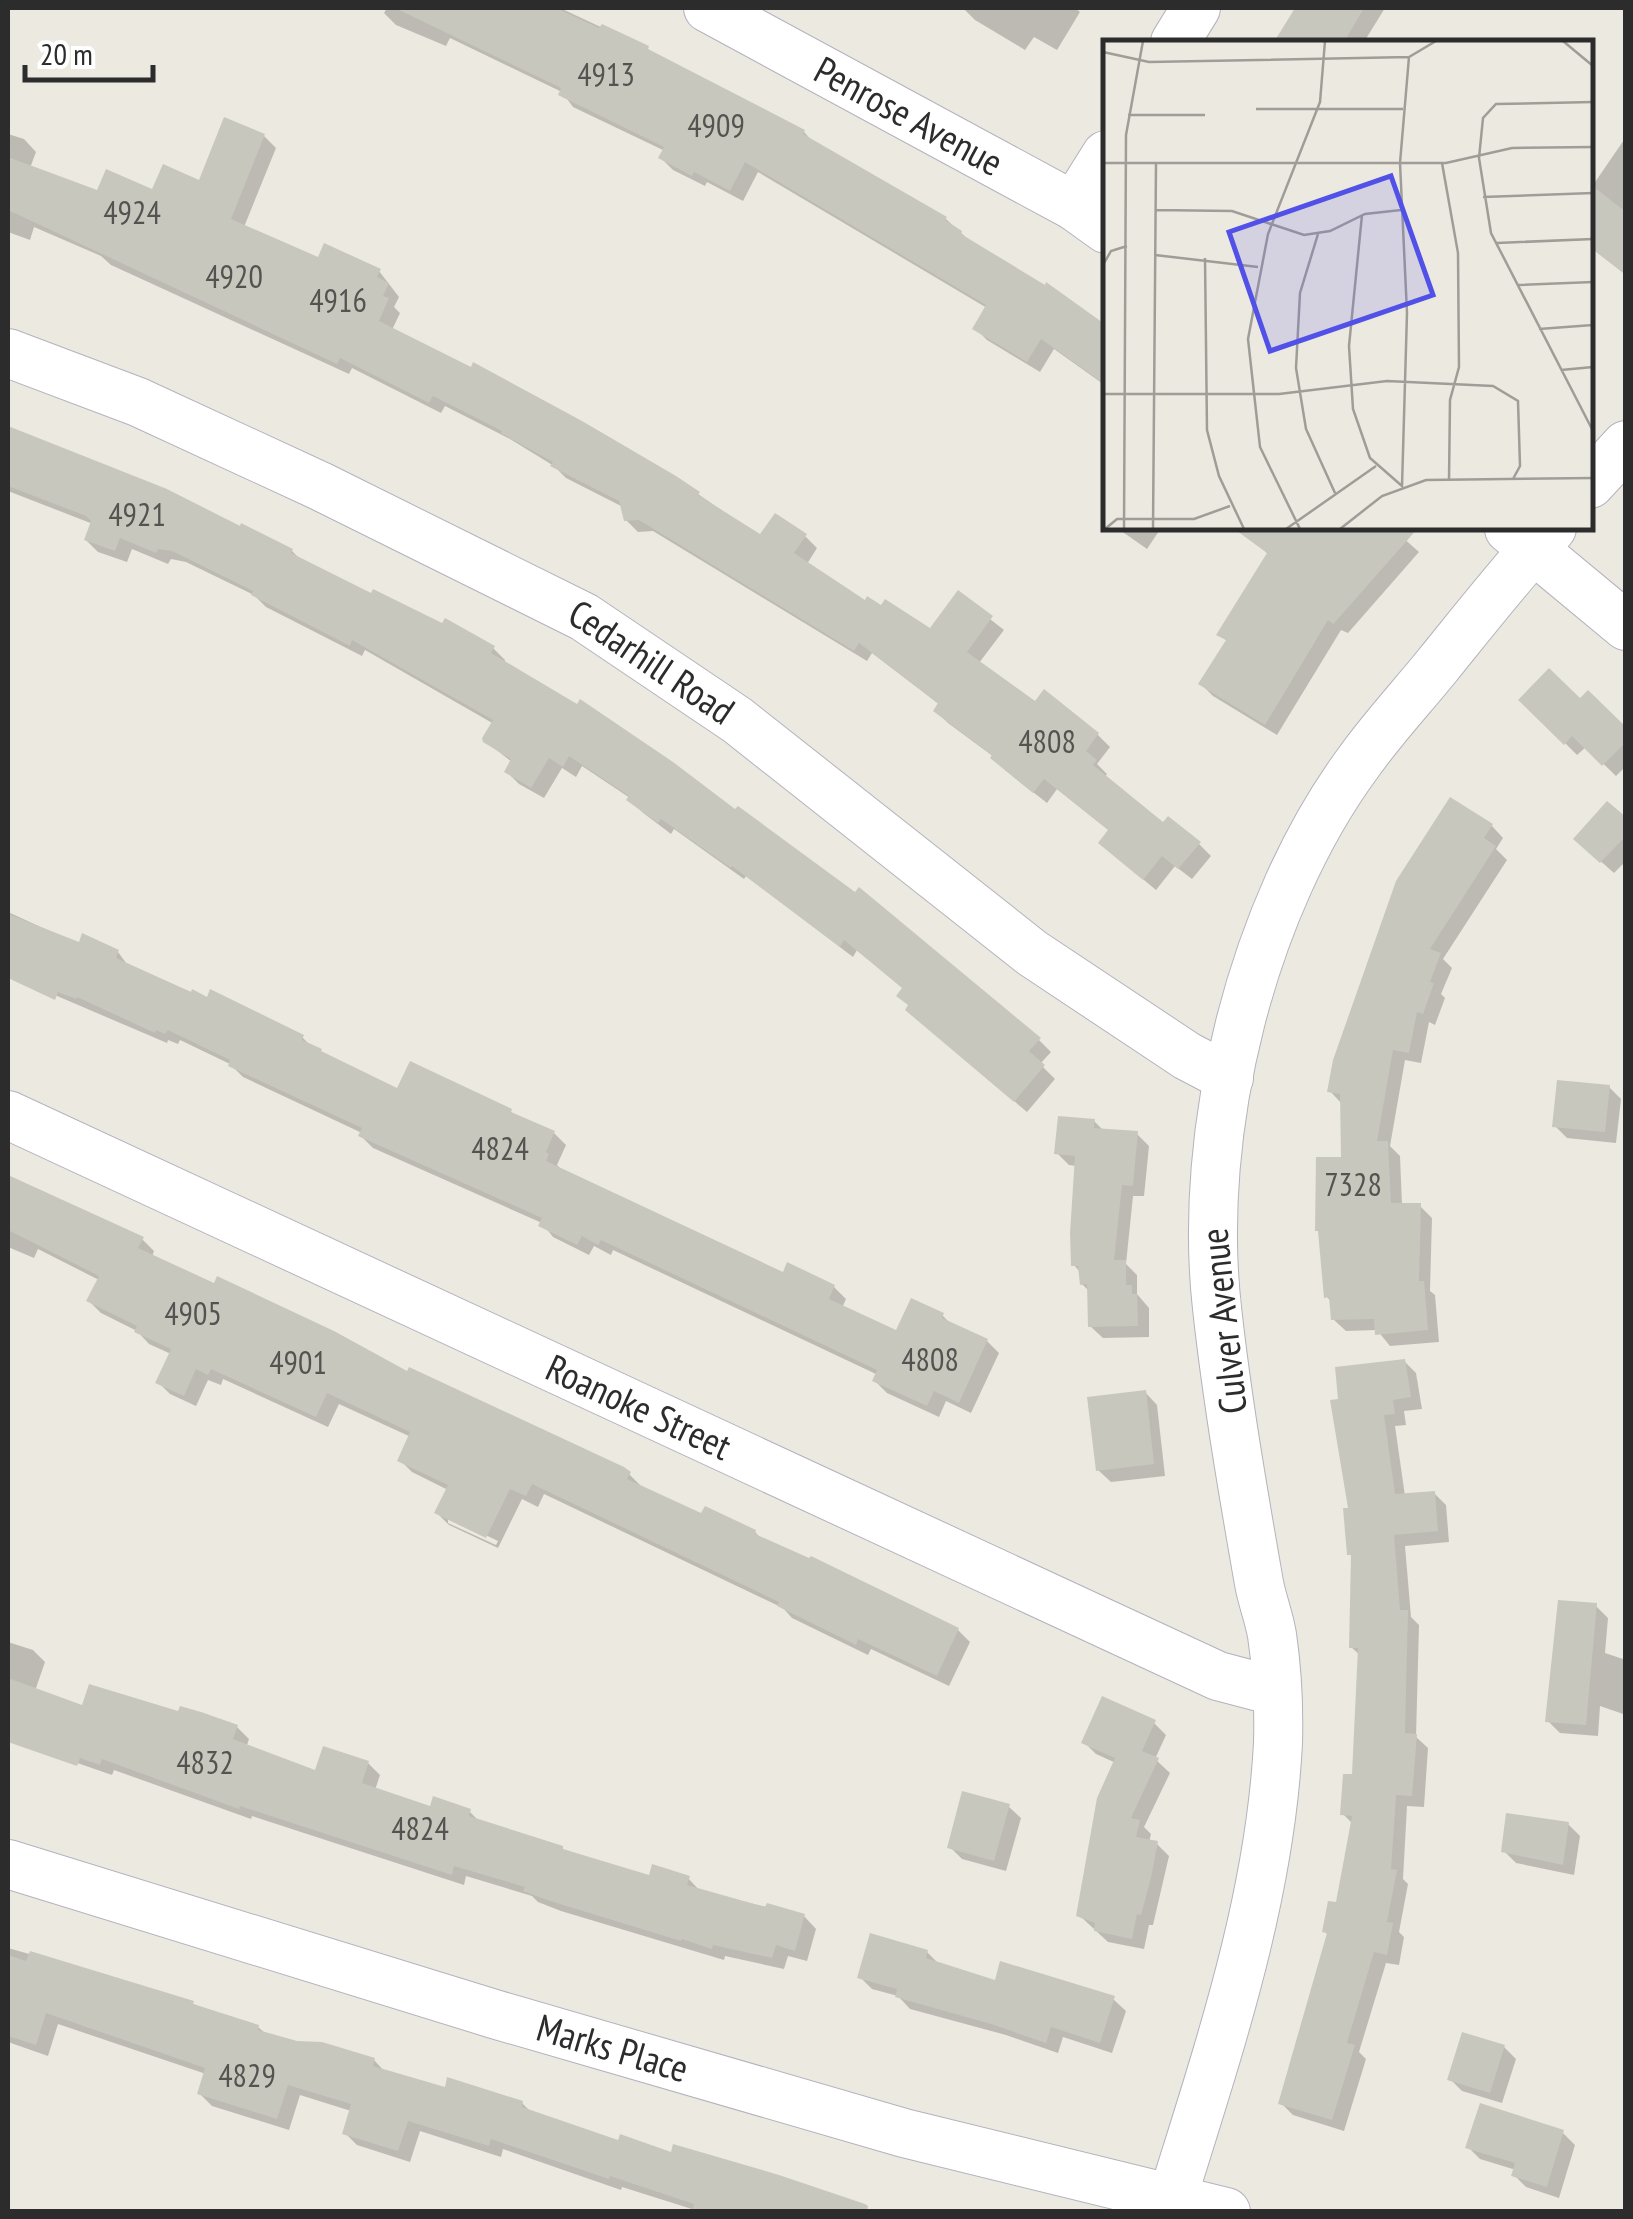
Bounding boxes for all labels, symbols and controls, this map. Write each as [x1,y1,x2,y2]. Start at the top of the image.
scale bar [25,20,152,82]
text: 20 m [40,34,93,73]
inset map [1103,40,1593,530]
street label: Penrose Avenue [807,44,1012,186]
house number: 4913 [577,53,635,95]
house number: 4909 [687,104,745,146]
house number: 4924 [103,191,161,233]
house number: 4920 [205,255,263,297]
house number: 4916 [309,279,367,321]
house number: 4921 [108,493,166,535]
street label: Cedarhill Road [561,587,744,734]
house number: 4808 [1018,720,1076,762]
house number: 4824 [471,1127,529,1169]
house number: 7328 [1324,1163,1382,1205]
street label: Culver Avenue [1188,1226,1257,1416]
house number: 4905 [164,1292,222,1334]
house number: 4808 [901,1338,959,1380]
house number: 4901 [269,1341,327,1383]
street label: Roanoke Street [539,1342,740,1470]
house number: 4832 [176,1741,234,1783]
house number: 4824 [391,1807,449,1849]
street label: Marks Place [531,2002,694,2092]
house number: 4829 [218,2054,276,2096]

